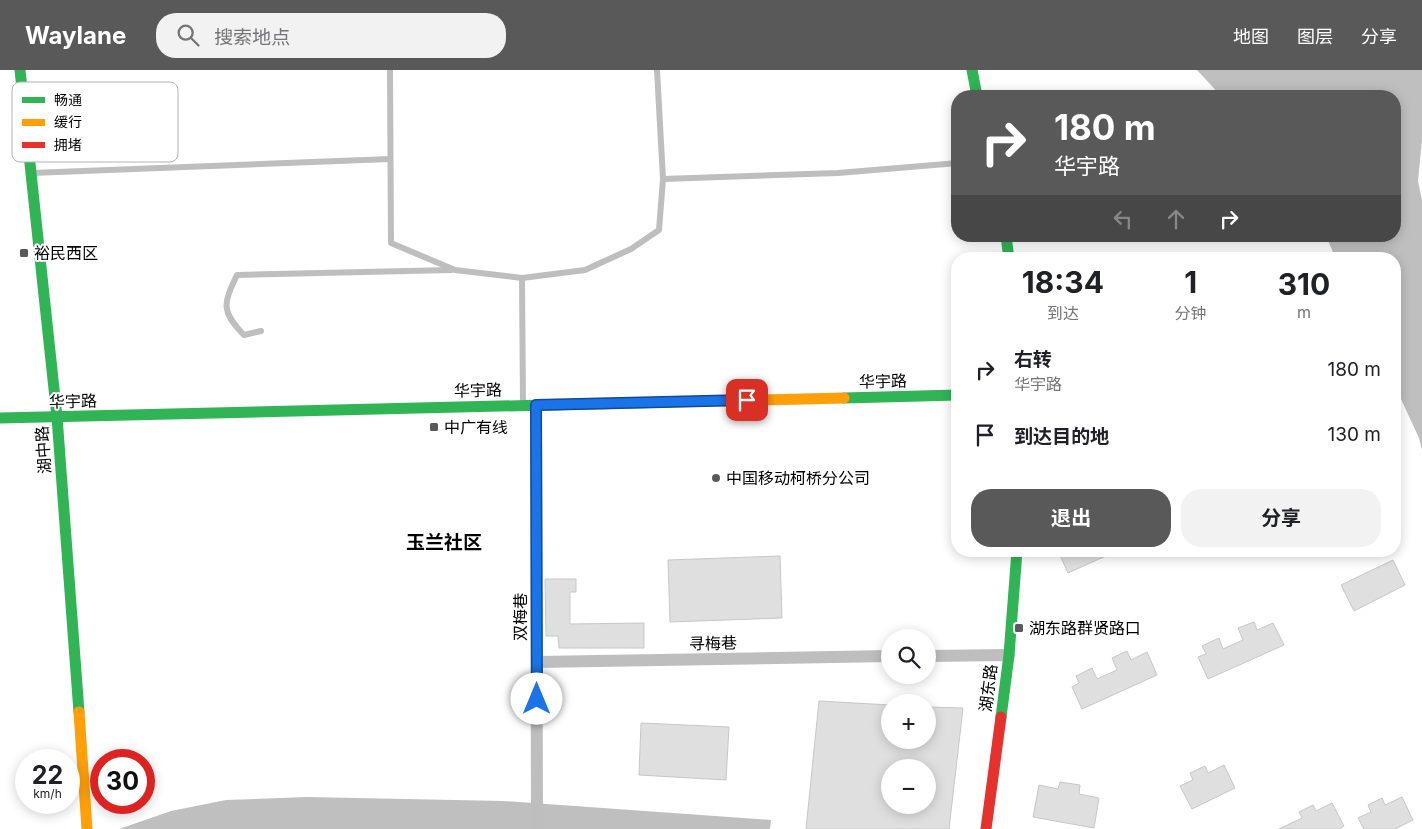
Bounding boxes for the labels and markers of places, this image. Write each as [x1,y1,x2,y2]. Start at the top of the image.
place label: 裕民西区 [34,243,98,263]
marker: 裕民西区 [18,247,30,259]
pin [726,379,768,421]
place label: 中广有线 [444,417,508,437]
marker: 中广有线 [428,421,440,433]
place label: 中国移动柯桥分公司 [726,468,870,488]
marker: 中国移动柯桥分公司 [710,472,722,484]
place label: 湖东路群贤路口 [1029,618,1141,638]
marker: 湖东路群贤路口 [1013,622,1025,634]

